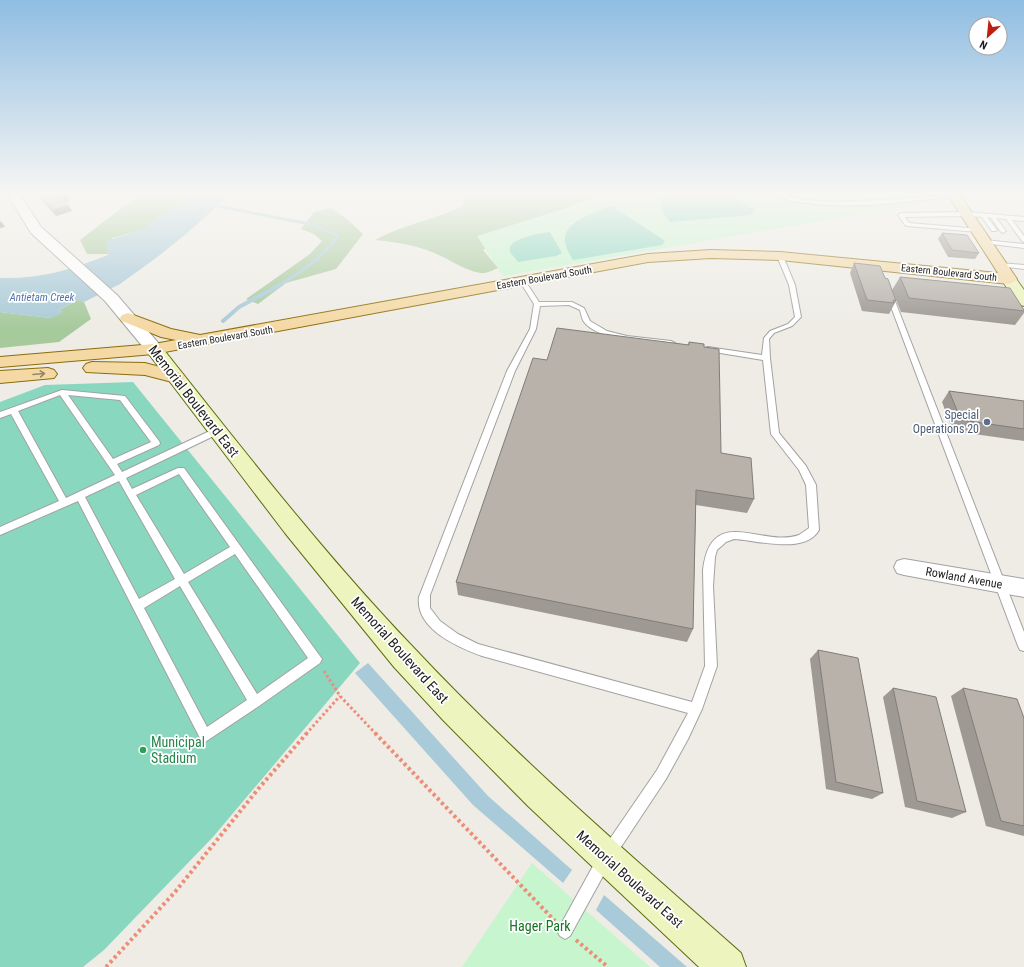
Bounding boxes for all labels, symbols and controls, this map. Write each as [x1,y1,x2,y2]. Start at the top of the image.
north arrow [968,16,1008,56]
text: N [978,37,990,52]
street label: Eastern Boulevard South [900,262,998,283]
street label: Eastern Boulevard South [496,264,593,291]
water label: Antietam Creek [9,291,75,304]
street label: Eastern Boulevard South [177,324,274,351]
street label: Memorial Boulevard East [145,342,243,460]
one-way arrow [32,371,45,378]
place label: Special Operations 20 [913,408,979,436]
marker: Special Operations 20 [982,417,992,427]
street label: Rowland Avenue [924,564,1004,592]
street label: Memorial Boulevard East [348,594,452,706]
place label: Municipal Stadium [151,734,205,766]
marker: Municipal Stadium [138,745,148,755]
street label: Memorial Boulevard East [574,827,686,931]
park label: Hager Park [509,918,571,934]

